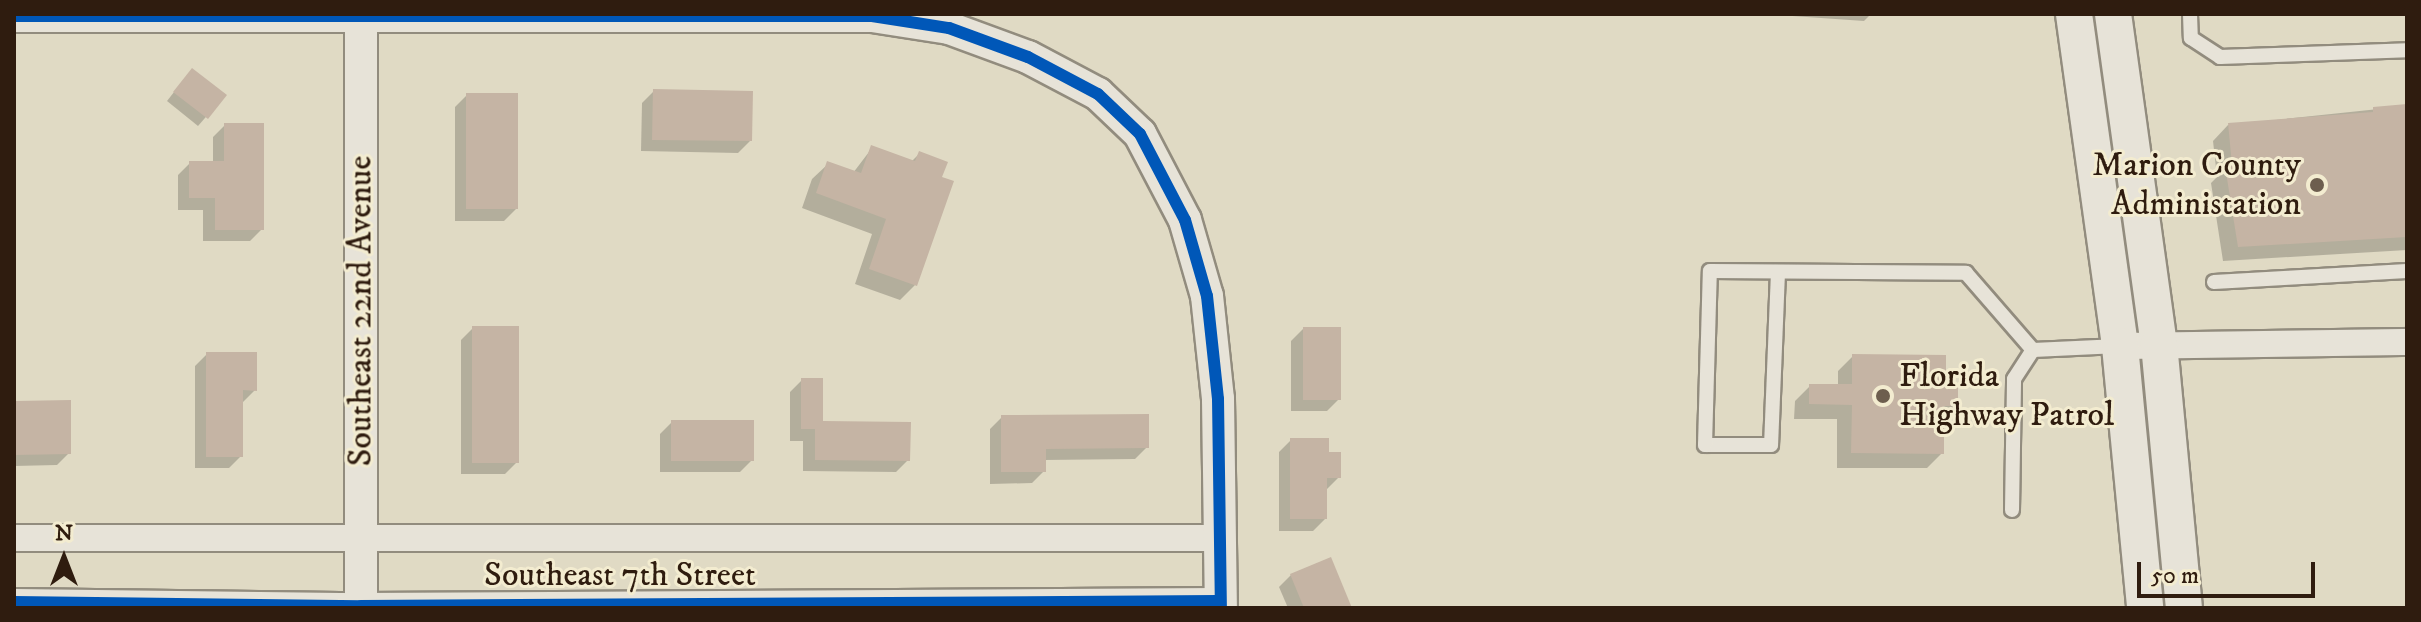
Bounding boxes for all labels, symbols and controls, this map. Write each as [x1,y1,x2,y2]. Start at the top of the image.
place label: Marion County Administation [2092,145,2301,224]
street label: Southeast 22nd Avenue [341,156,381,466]
marker: Marion County Administation [2308,176,2326,194]
place label: Florida Highway Patrol [1899,356,2114,436]
marker: Florida Highway Patrol [1874,387,1892,405]
north arrow [24,518,104,598]
text: N [55,520,73,547]
scale bar [2141,546,2319,596]
street label: Southeast 7th Street [484,556,756,596]
text: 50 m [2151,561,2199,591]

